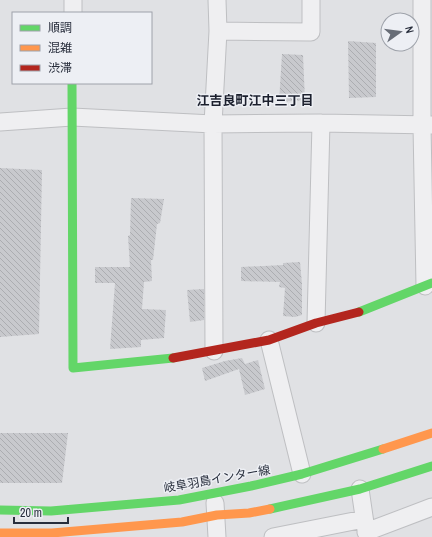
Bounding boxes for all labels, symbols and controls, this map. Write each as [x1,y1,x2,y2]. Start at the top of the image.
legend [12,12,152,84]
north arrow [380,12,420,52]
text: 順調 [48,20,72,36]
text: N [402,25,417,34]
text: 混雑 [48,40,72,56]
text: 渋滞 [48,60,72,76]
district label: 江吉良町江中三丁目 [196,92,314,109]
street label: 岐阜羽島インター線 [162,462,272,496]
scale bar [14,499,68,525]
text: 20 m [20,505,42,521]

